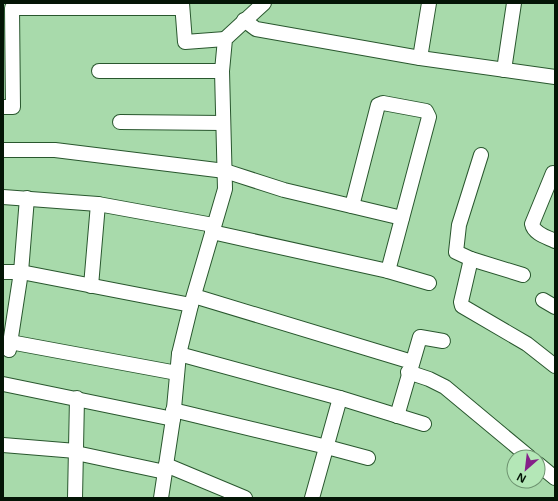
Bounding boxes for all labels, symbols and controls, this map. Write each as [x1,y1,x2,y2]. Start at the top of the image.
north arrow [506,449,546,489]
text: N [514,470,529,487]

